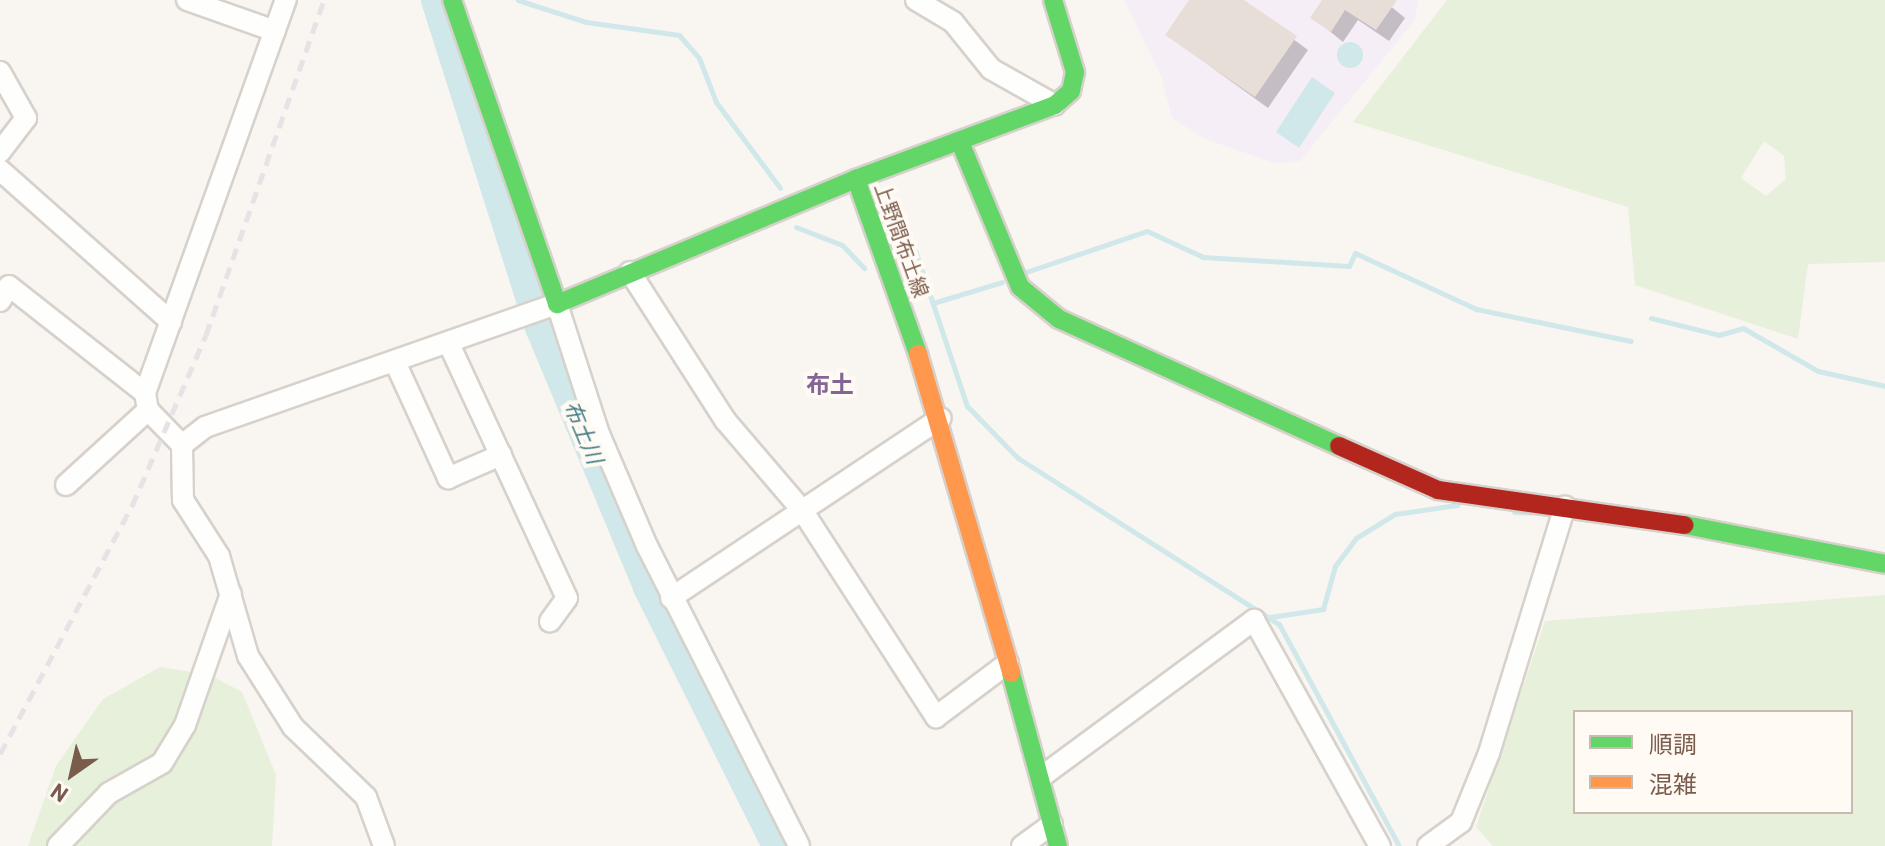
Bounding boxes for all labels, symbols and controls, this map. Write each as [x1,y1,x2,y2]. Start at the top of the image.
street label: 上野間布土線 [870,180,934,300]
district label: 布土 [806,370,854,398]
water label: 布土川 [559,396,609,468]
legend [1573,710,1853,814]
text: 順調 [1649,729,1697,758]
north arrow [32,734,112,814]
text: 混雑 [1649,769,1697,798]
text: N [45,779,72,809]

